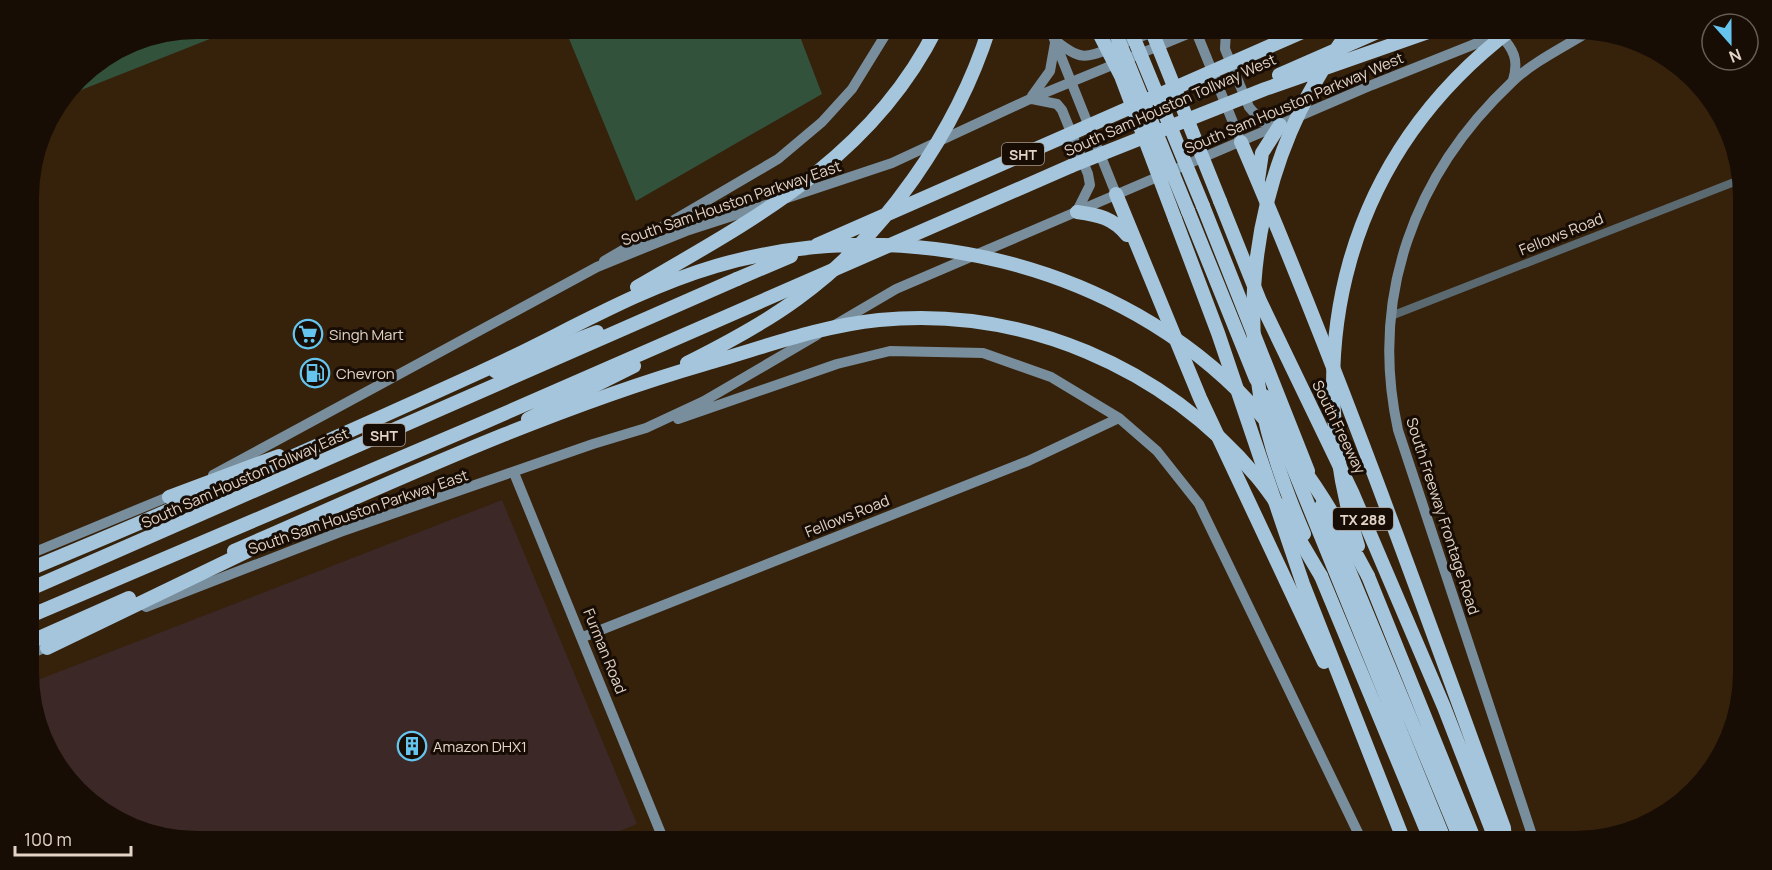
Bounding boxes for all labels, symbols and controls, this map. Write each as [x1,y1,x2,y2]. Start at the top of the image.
north arrow [1700,12,1760,72]
text: N [1726,44,1745,68]
street label: South Sam Houston Parkway West [1181,47,1407,159]
street label: South Sam Houston Tollway West [1061,49,1279,161]
road number: SHT [1002,143,1044,165]
street label: South Sam Houston Parkway East [618,155,844,251]
street label: Fellows Road [1516,208,1606,260]
supermarket icon: Singh Mart [292,318,324,350]
place label: Singh Mart [329,324,404,345]
fuel station icon: Chevron [299,357,331,389]
place label: Chevron [336,363,395,384]
street label: South Freeway [1307,377,1371,477]
street label: South Freeway Frontage Road [1401,415,1485,617]
street label: South Sam Houston Tollway East [138,423,352,533]
road number: SHT [363,424,405,446]
street label: South Sam Houston Parkway East [245,464,471,560]
street label: Fellows Road [802,490,892,542]
road number: TX 288 [1333,508,1393,530]
street label: Furman Road [578,605,632,697]
building icon: Amazon DHX1 [396,730,428,762]
place label: Amazon DHX1 [433,736,527,757]
scale bar [15,819,130,857]
text: 100 m [24,827,72,851]

